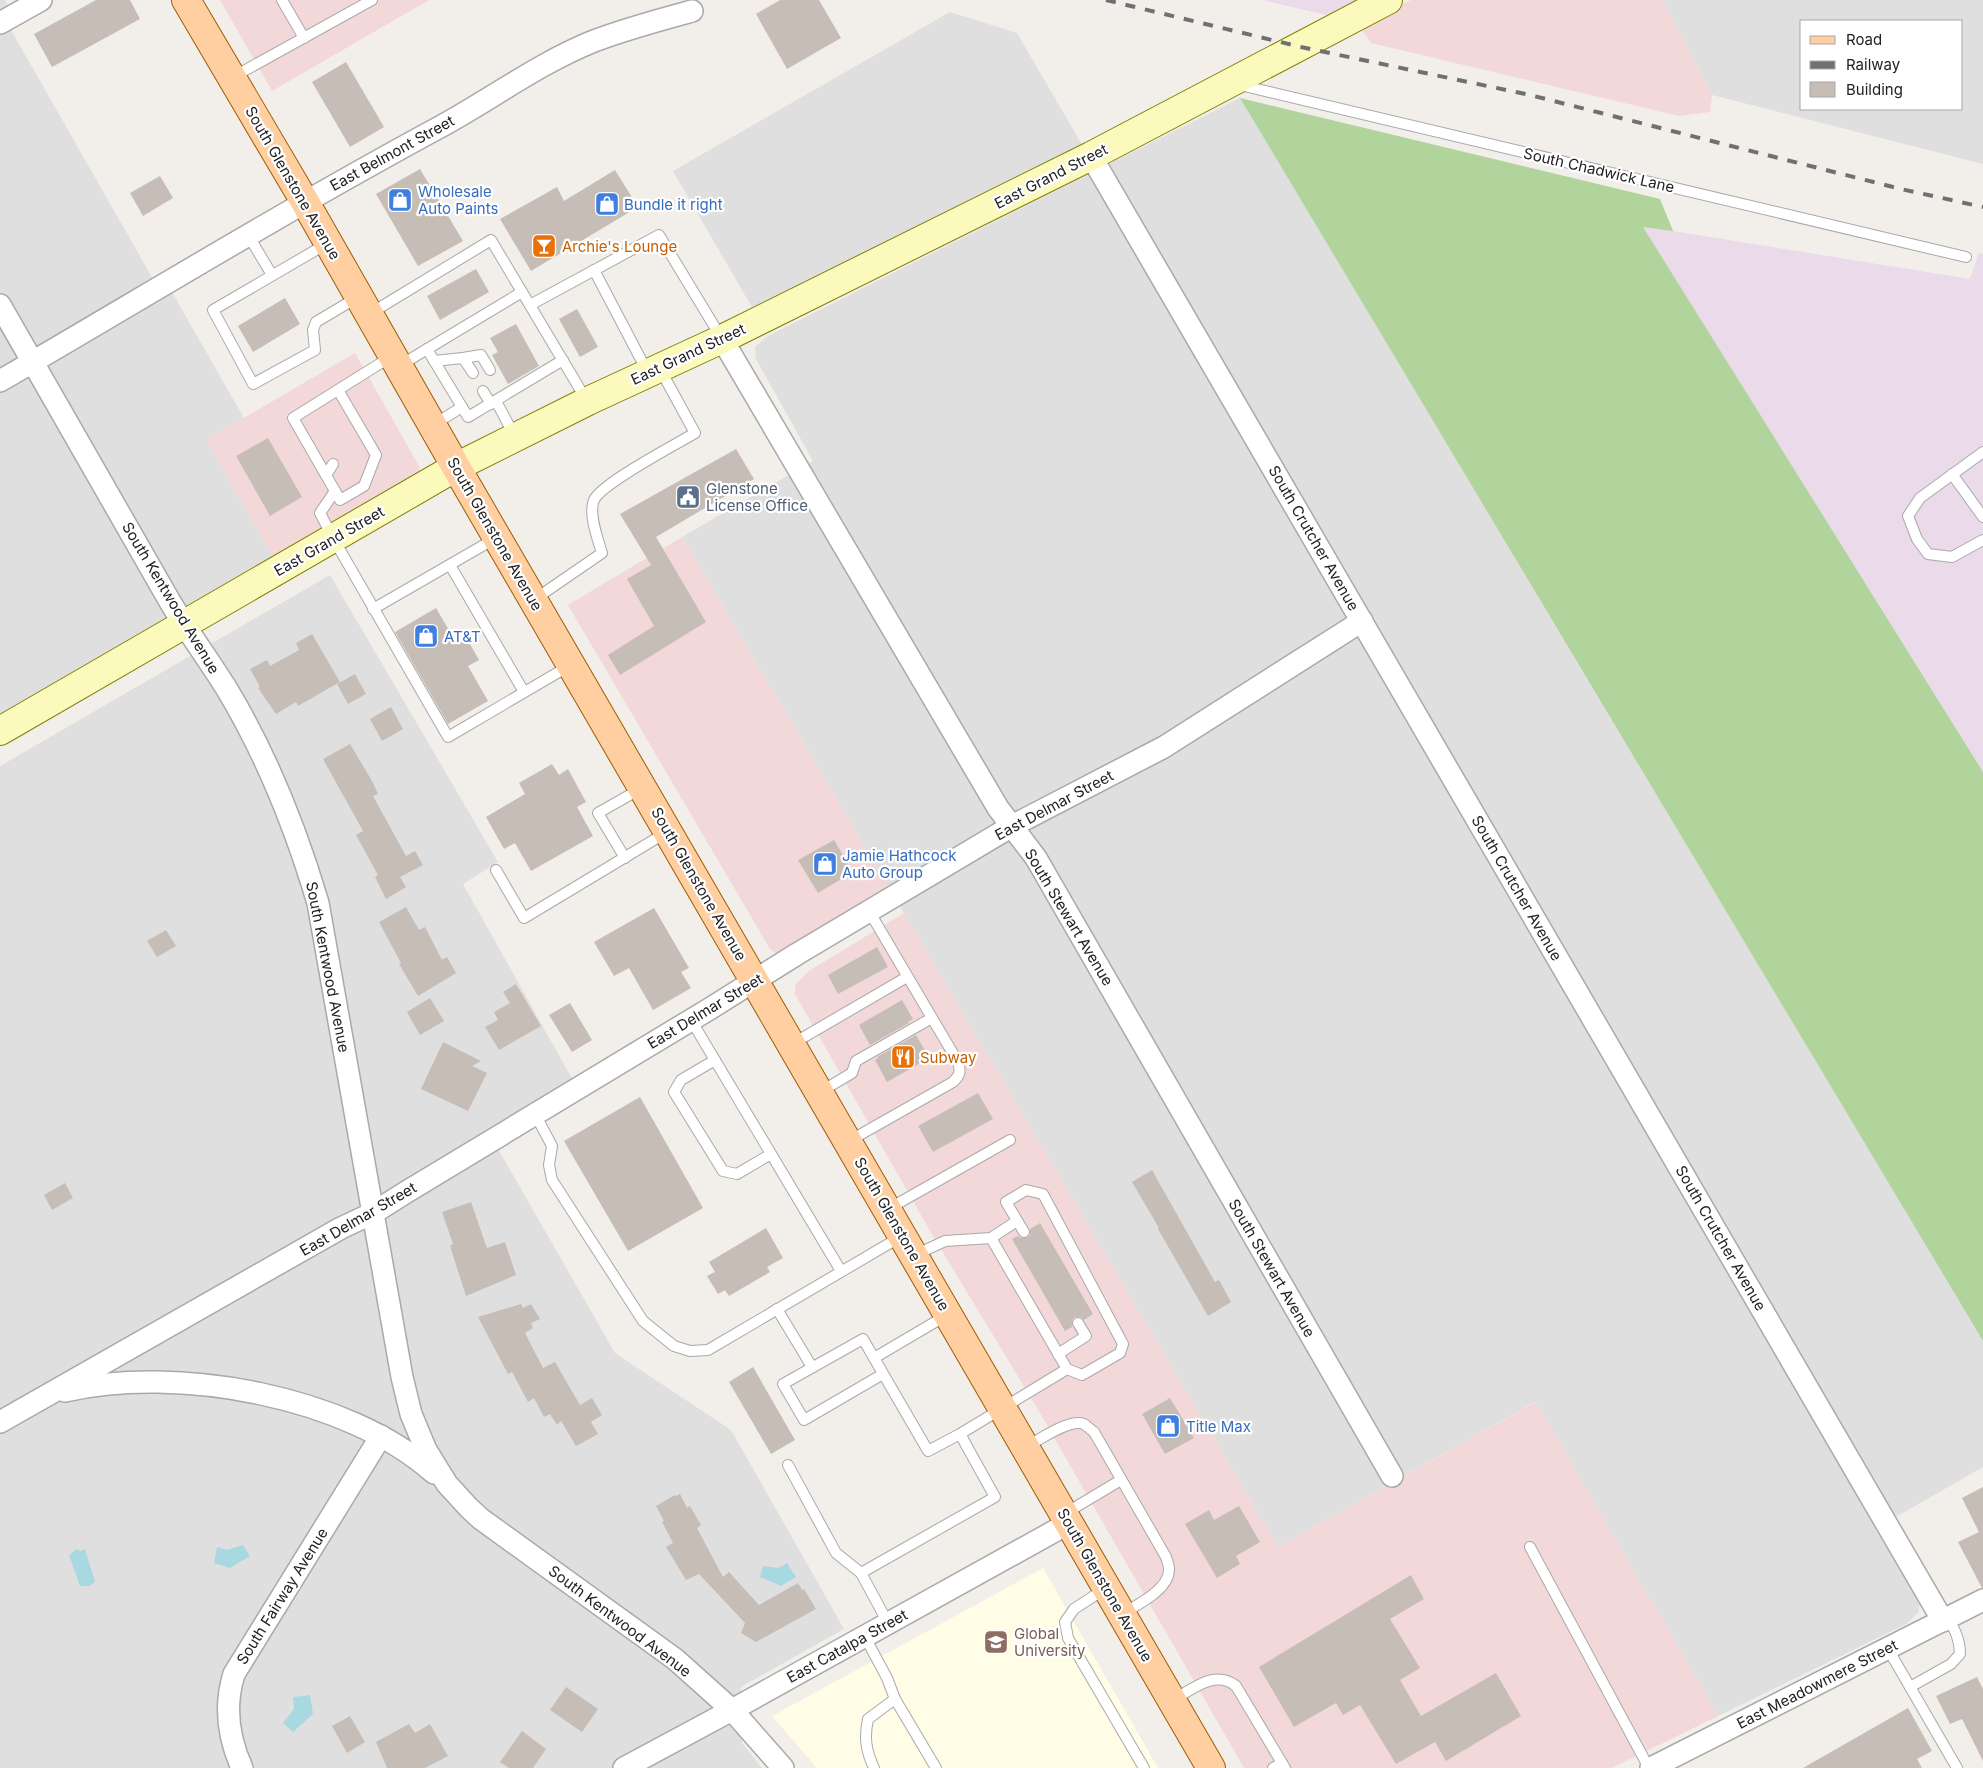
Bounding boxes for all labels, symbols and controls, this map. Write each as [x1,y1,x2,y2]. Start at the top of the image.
legend [1800,20,1963,110]
text: Road [1846,30,1882,49]
text: Railway [1846,55,1901,74]
text: Building [1846,80,1903,99]
street label: South Glenstone Avenue [241,103,345,263]
street label: East Belmont Street [327,111,458,195]
street label: East Grand Street [991,139,1111,213]
street label: South Chadwick Lane [1522,143,1676,197]
place label: Wholesale Auto Paints [418,182,498,218]
shop icon: Wholesale Auto Paints [387,187,413,213]
shop icon: Bundle it right [594,191,620,217]
place label: Bundle it right [624,195,723,214]
bar icon: Archie's Lounge [531,233,557,259]
place label: Archie's Lounge [562,237,677,256]
street label: East Grand Street [628,319,748,389]
street label: South Glenstone Avenue [443,454,547,614]
street label: South Crutcher Avenue [1265,462,1363,614]
place label: Glenstone License Office [706,479,808,515]
public building icon: Glenstone License Office [675,484,701,510]
street label: East Grand Street [270,502,388,580]
street label: South Kentwood Avenue [118,519,224,677]
shop icon: AT&T [413,623,439,649]
place label: AT&T [444,627,481,646]
street label: East Delmar Street [992,766,1117,844]
street label: South Glenstone Avenue [647,804,751,964]
street label: South Crutcher Avenue [1468,812,1566,964]
street label: South Stewart Avenue [1020,845,1118,989]
place label: Jamie Hathcock Auto Group [842,846,957,882]
shop icon: Jamie Hathcock Auto Group [812,851,838,877]
street label: South Kentwood Avenue [302,880,354,1054]
street label: East Delmar Street [644,969,766,1053]
restaurant icon: Subway [890,1044,916,1070]
place label: Subway [920,1048,977,1067]
street label: South Glenstone Avenue [850,1154,954,1314]
street label: South Crutcher Avenue [1672,1162,1770,1314]
street label: East Delmar Street [296,1178,420,1260]
street label: South Stewart Avenue [1225,1195,1319,1341]
shop icon: Title Max [1155,1413,1181,1439]
place label: Title Max [1186,1417,1251,1436]
street label: South Glenstone Avenue [1053,1505,1157,1665]
street label: South Fairway Avenue [232,1524,332,1668]
street label: South Kentwood Avenue [545,1561,695,1681]
street label: East Catalpa Street [783,1605,911,1687]
place label: Global University [1014,1624,1086,1660]
school or university icon: Global University [983,1629,1009,1655]
street label: East Meadowmere Street [1733,1635,1901,1733]

